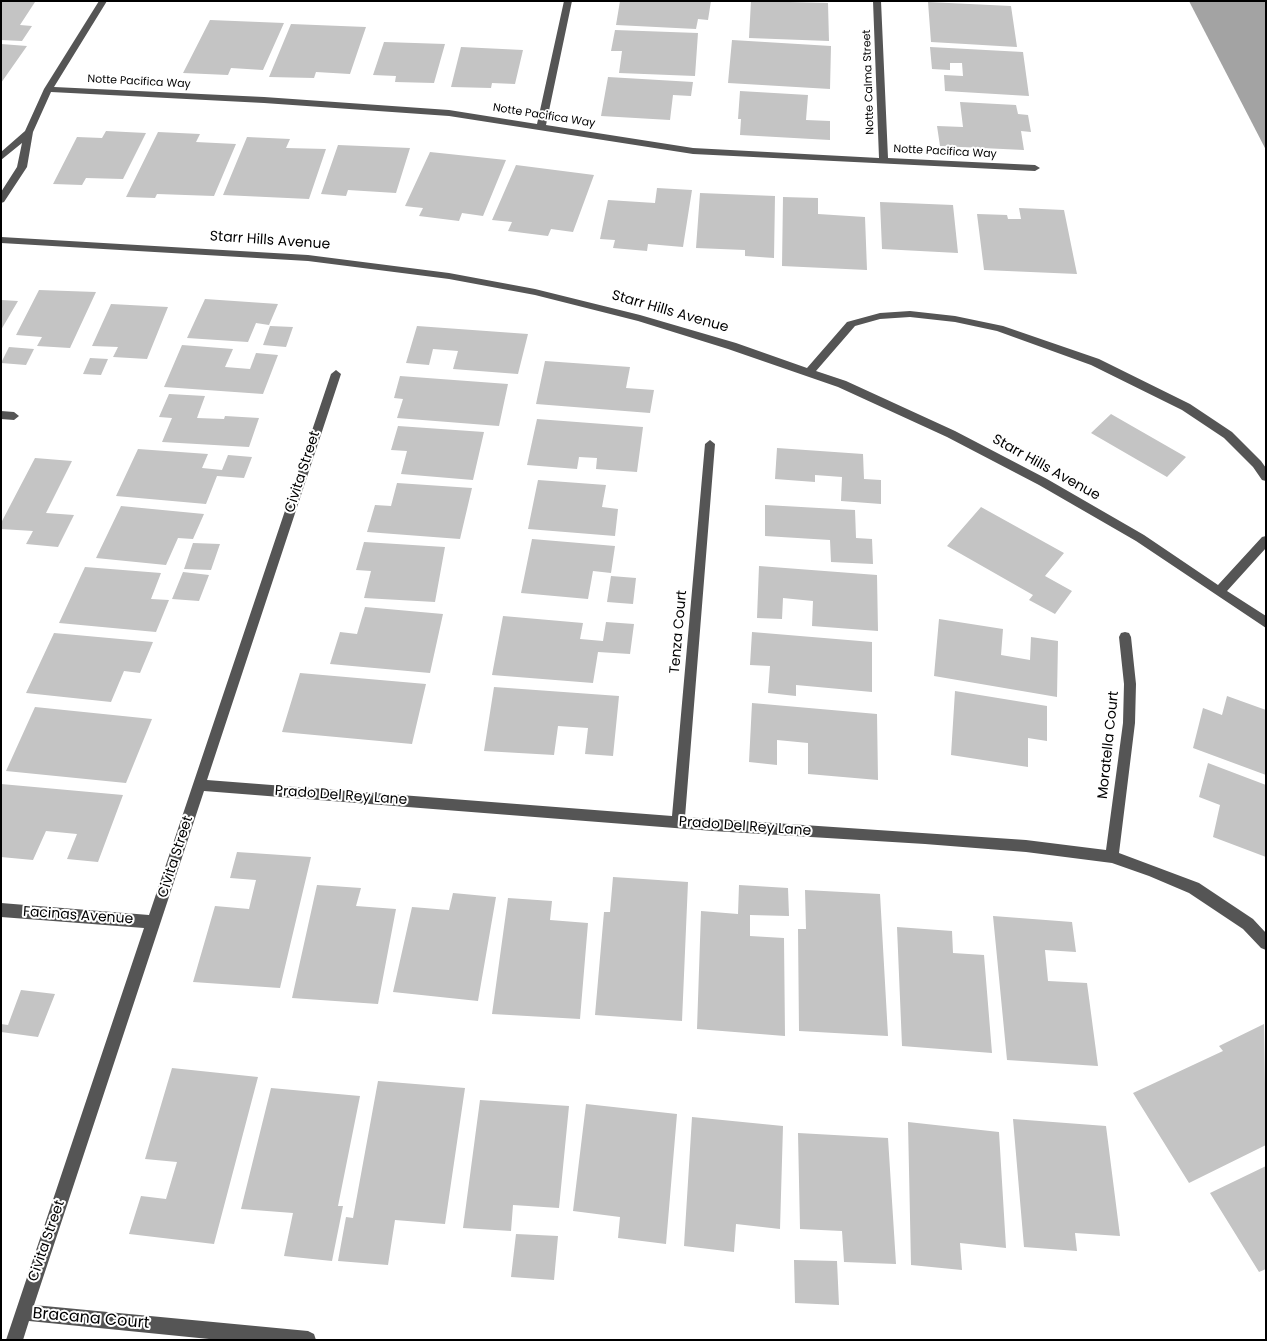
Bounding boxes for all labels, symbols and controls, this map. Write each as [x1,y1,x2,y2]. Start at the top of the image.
street label: Notte Calma Street [861,29,877,135]
street label: Notte Pacifica Way [87,73,191,91]
street label: Notte Pacifica Way [492,101,596,131]
street label: Notte Pacifica Way [893,143,997,161]
street label: Starr Hills Avenue [209,228,331,254]
street label: Starr Hills Avenue [610,287,730,337]
street label: Civita Street [282,429,324,515]
street label: Starr Hills Avenue [989,431,1103,505]
street label: Tenza Court [667,590,691,674]
street label: Moratella Court [1095,690,1123,800]
street label: Prado Del Rey Lane [274,783,408,809]
street label: Civita Street [155,814,197,900]
street label: Prado Del Rey Lane [678,814,812,840]
street label: Facinas Avenue [22,904,134,928]
street label: Civita Street [25,1198,69,1284]
street label: Bracana Court [32,1304,150,1334]

